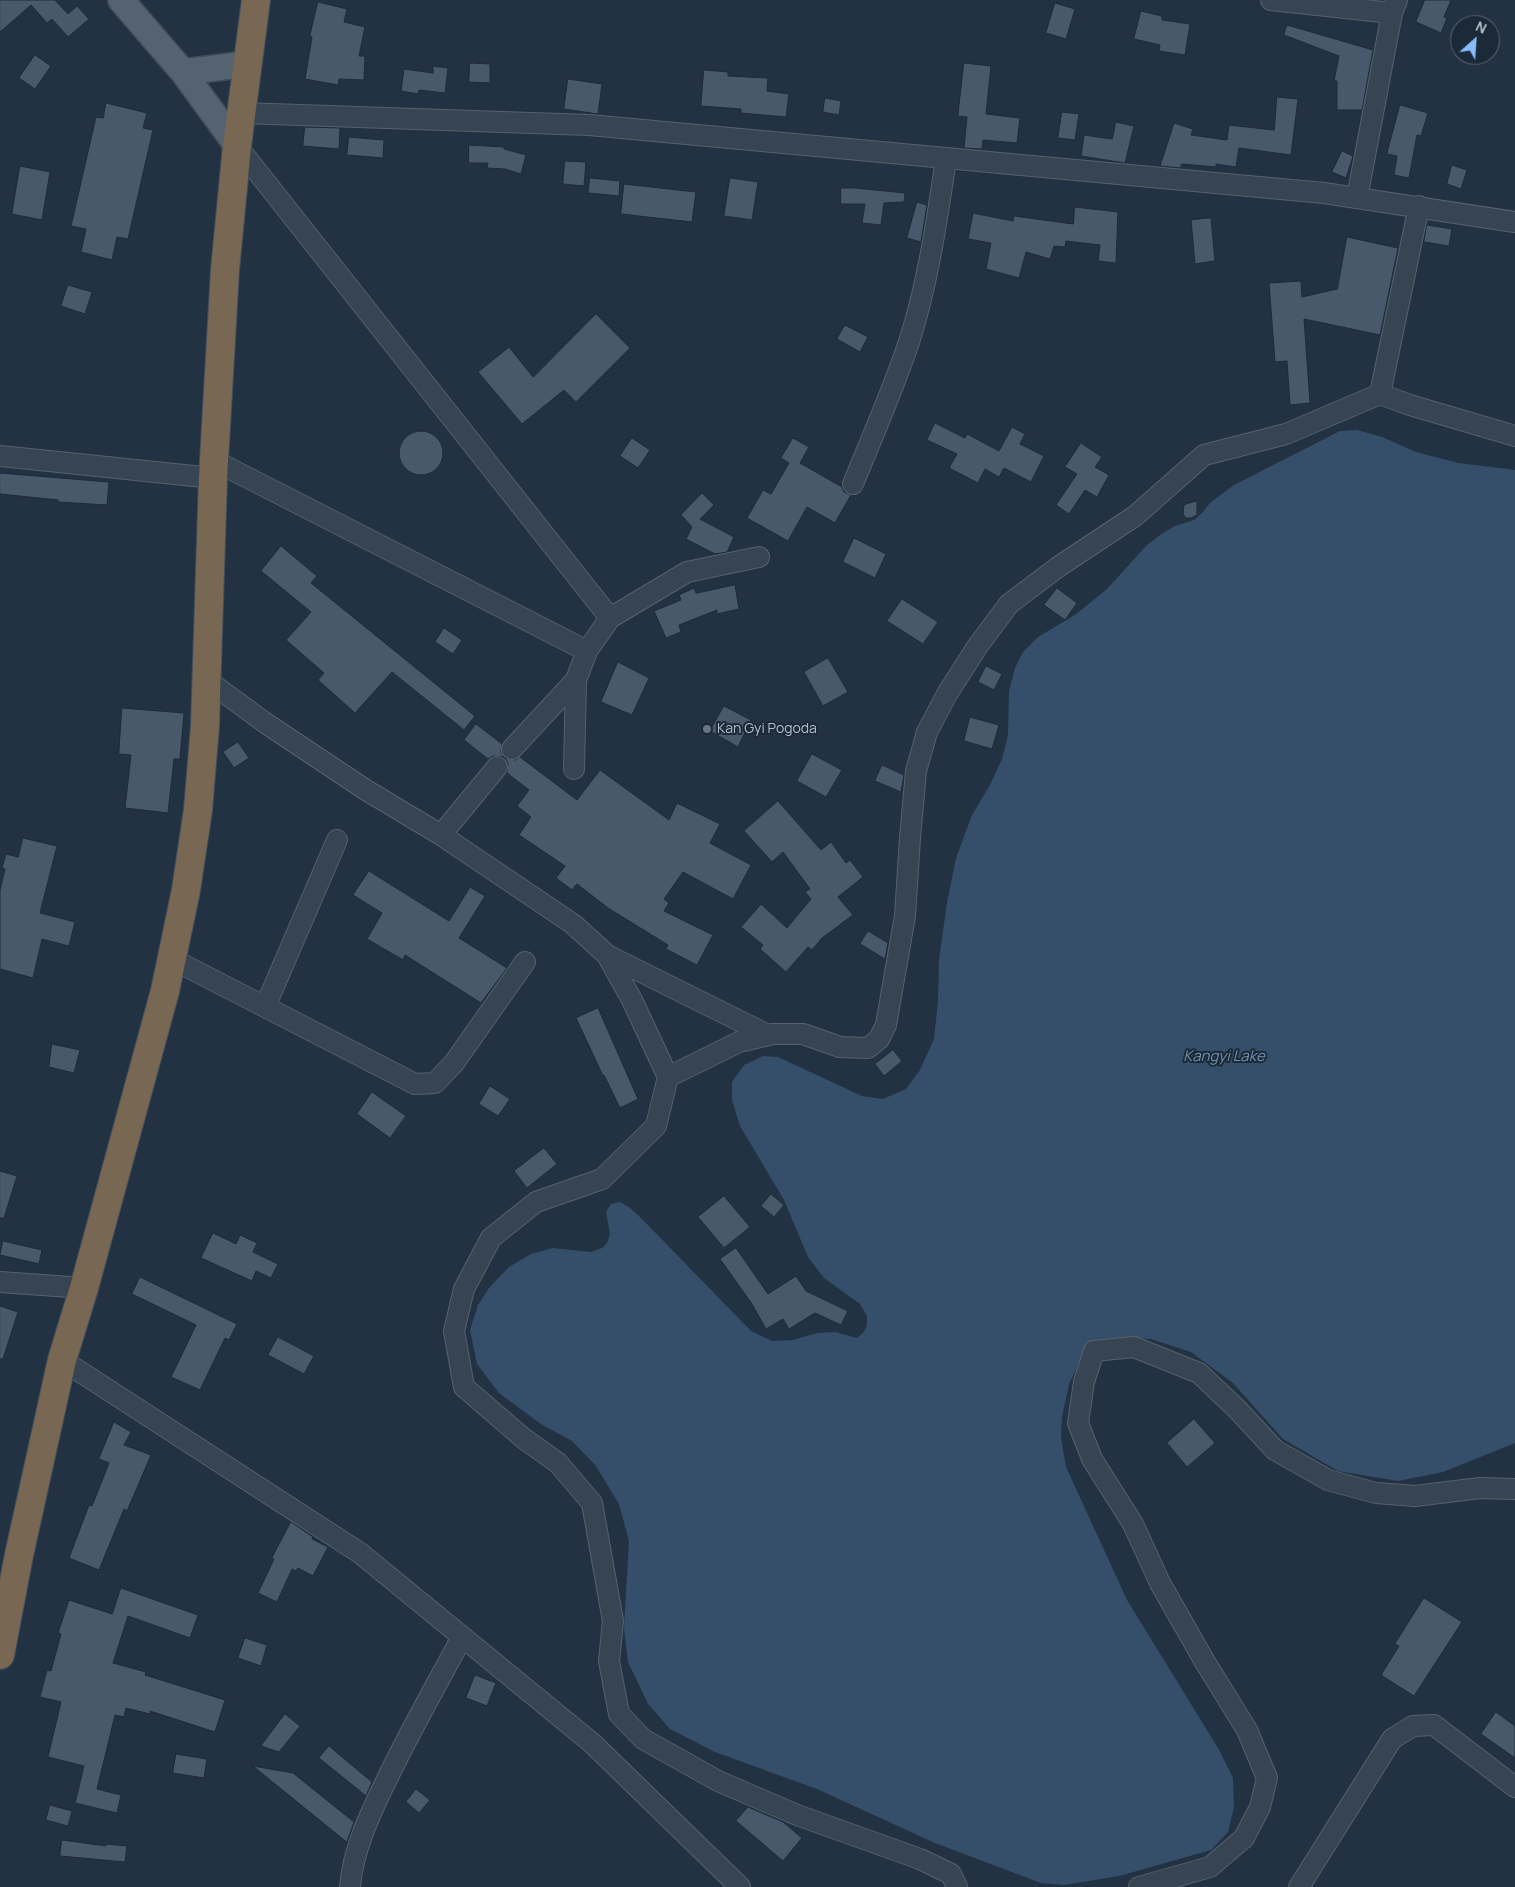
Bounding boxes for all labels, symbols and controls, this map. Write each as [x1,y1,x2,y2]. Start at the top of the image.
north arrow [1450,15,1500,65]
text: N [1473,16,1490,38]
place label: Kan Gyi Pogoda [717,721,817,737]
marker: Kan Gyi Pogoda [701,723,713,735]
water label: Kangyi Lake [1183,1048,1265,1066]

